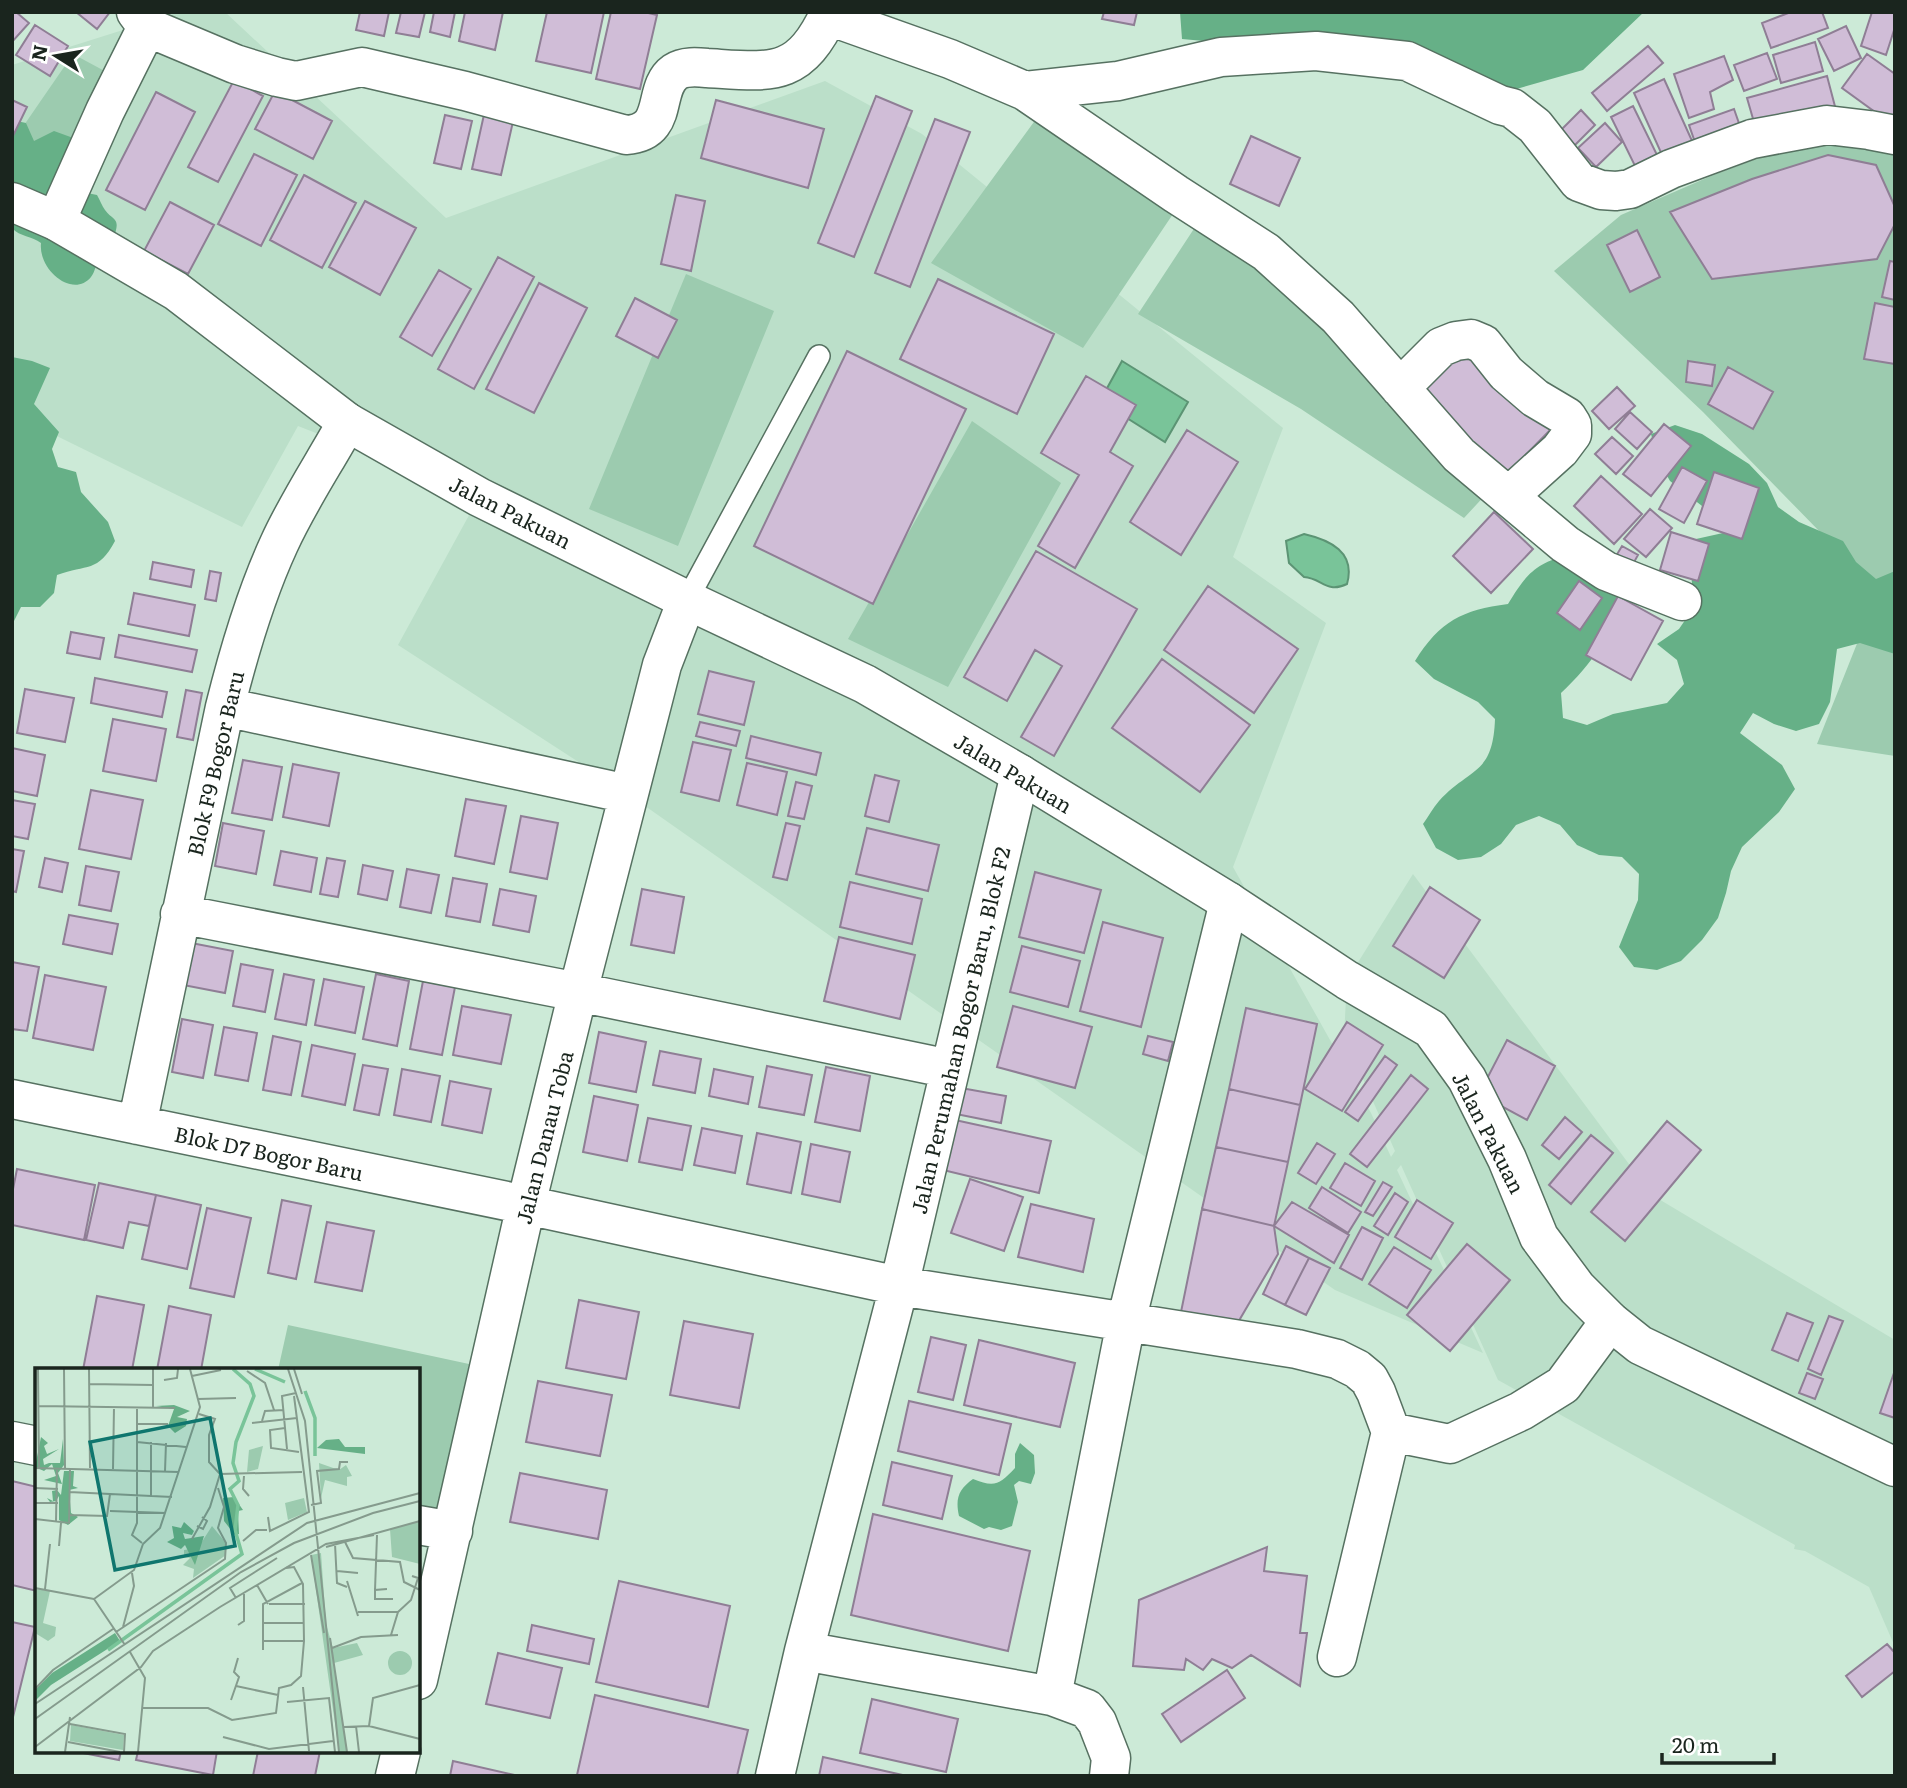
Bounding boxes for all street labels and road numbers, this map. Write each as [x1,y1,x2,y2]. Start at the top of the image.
street label: Jalan Pakuan [445,467,577,555]
street label: Blok F9 Bogor Baru [178,667,250,859]
street label: Jalan Pakuan [949,724,1079,820]
street label: Jalan Perumahan Bogor Baru, Blok F2 [902,843,1016,1217]
street label: Jalan Danau Toba [506,1046,580,1227]
street label: Jalan Pakuan [1446,1066,1534,1198]
street label: Blok D7 Bogor Baru [172,1117,366,1187]

